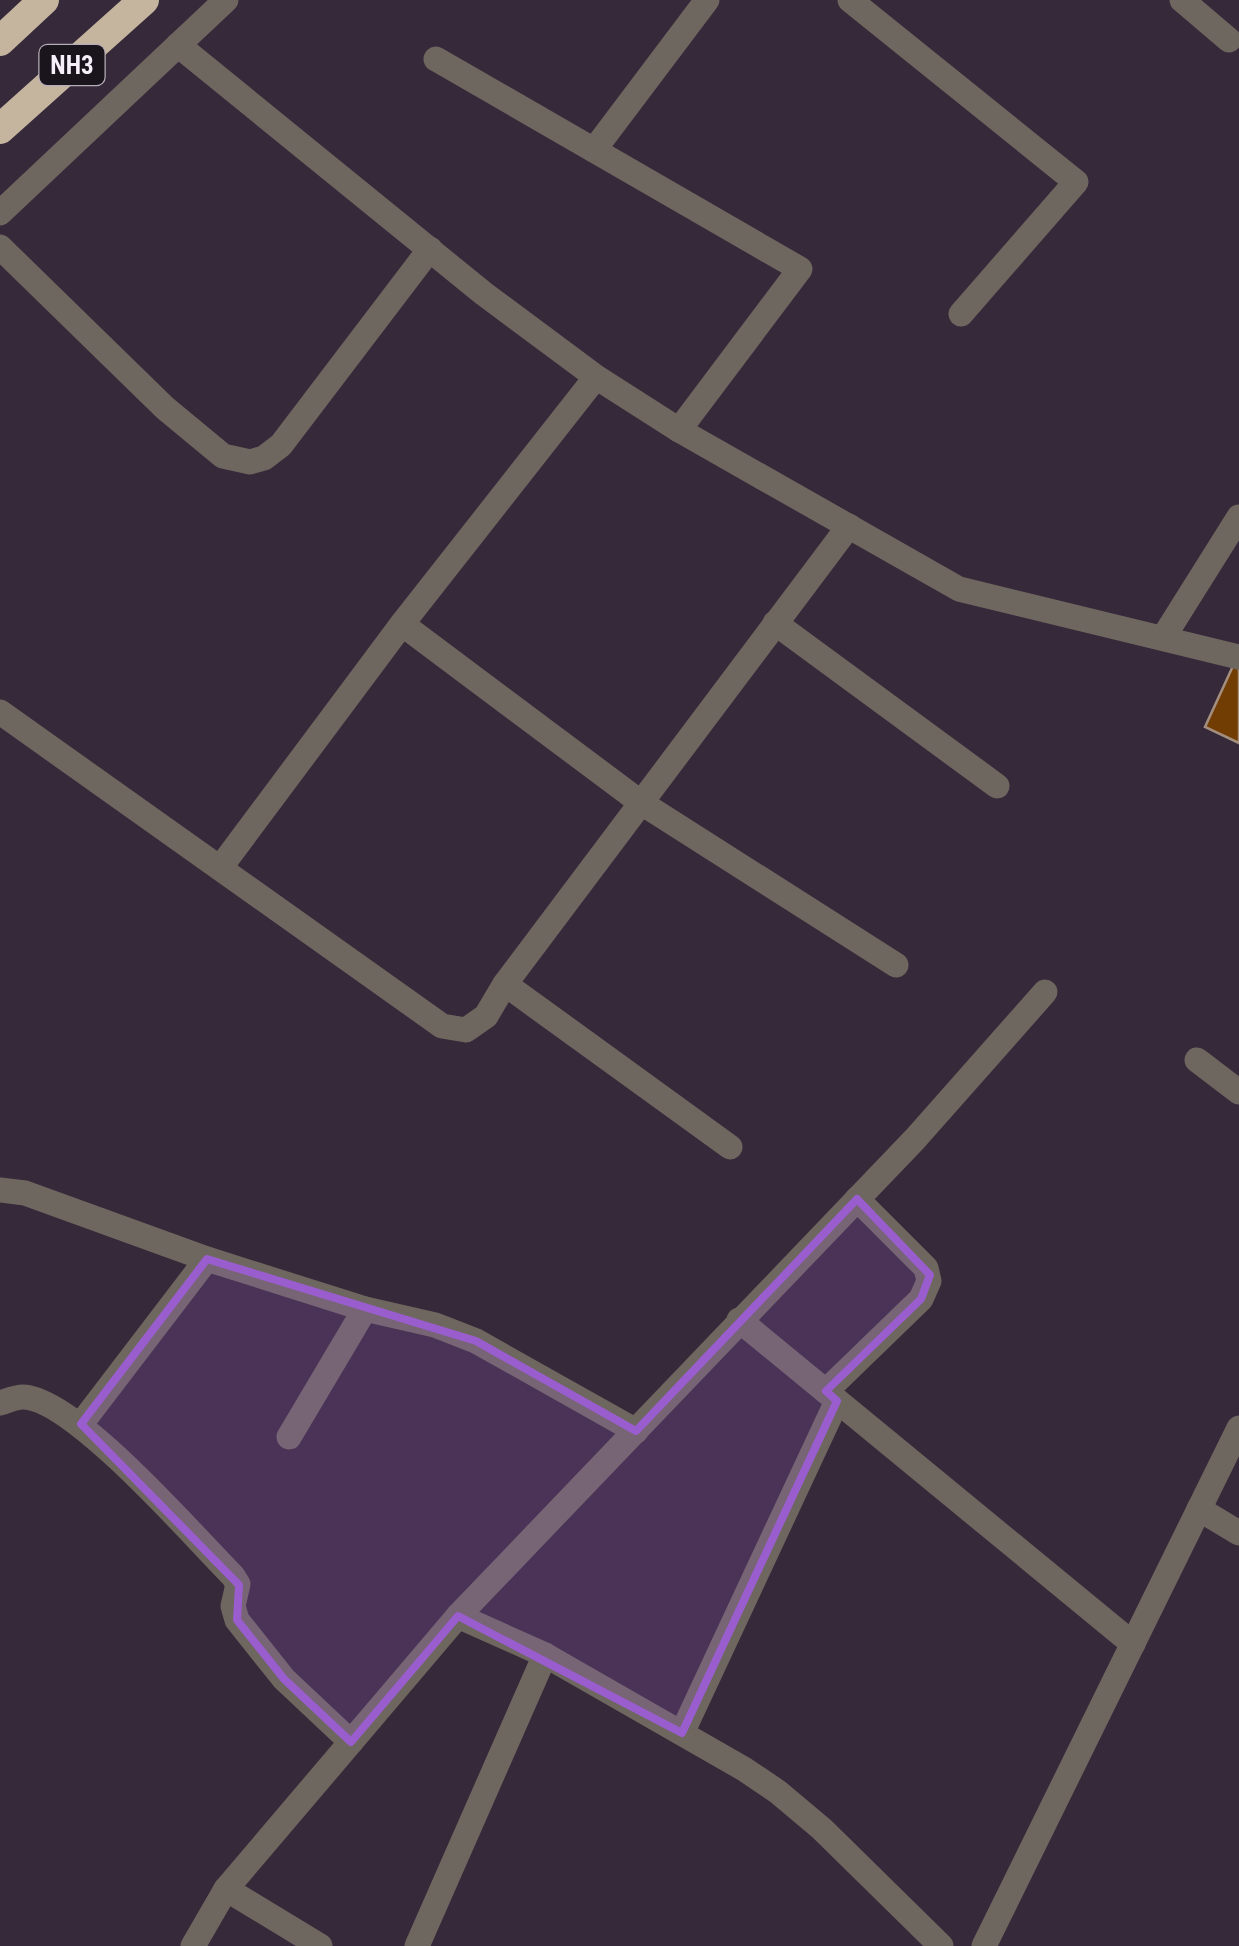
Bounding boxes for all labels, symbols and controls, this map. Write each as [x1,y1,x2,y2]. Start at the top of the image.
road number: NH3 [40,45,104,85]

